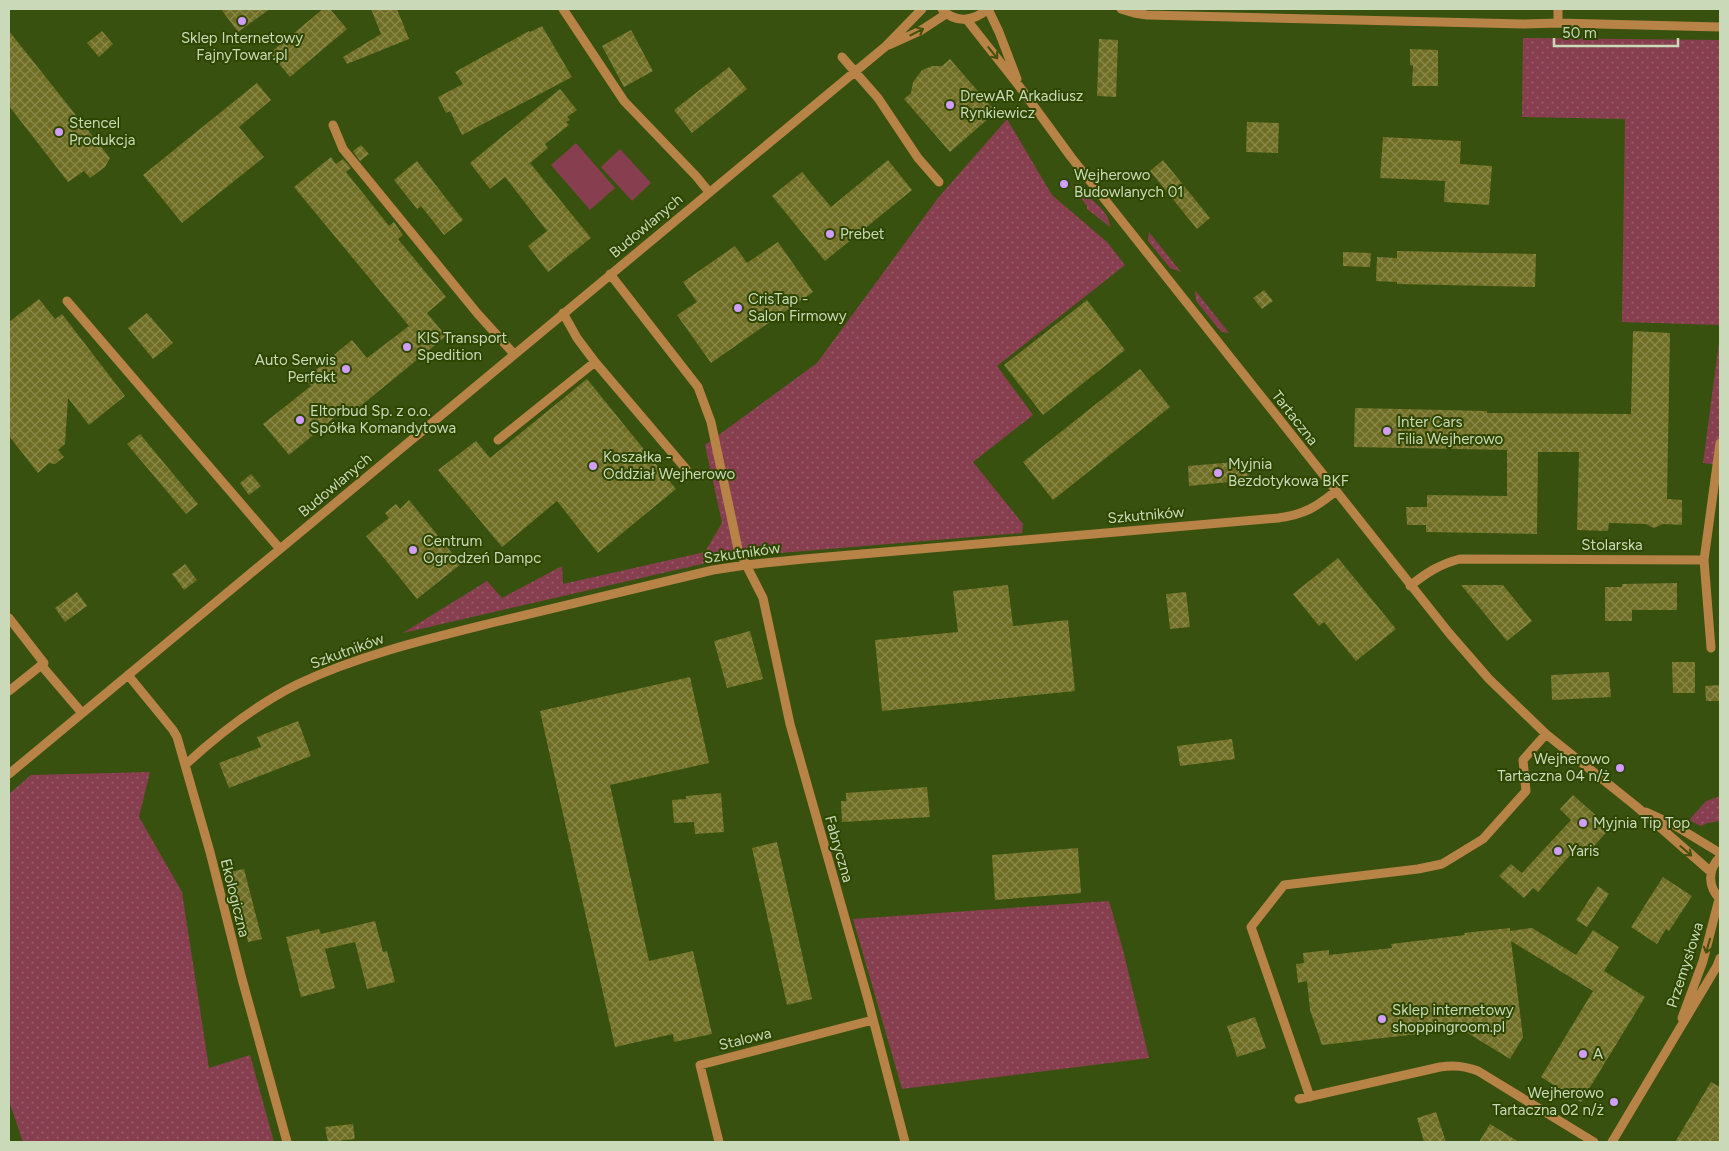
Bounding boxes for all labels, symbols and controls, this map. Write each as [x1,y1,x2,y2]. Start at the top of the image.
marker: Sklep Internetowy FajnyTowar.pl [236,15,248,27]
scale bar [1554,15,1678,47]
text: 50 m [1562,24,1597,42]
one-way arrow [909,27,924,36]
place label: Sklep Internetowy FajnyTowar.pl [181,29,303,64]
one-way arrow [987,46,998,59]
place label: DrewAR Arkadiusz Rynkiewicz [960,87,1083,122]
marker: DrewAR Arkadiusz Rynkiewicz [944,99,956,111]
place label: Stencel Produkcja [69,114,135,149]
marker: Stencel Produkcja [53,126,65,138]
place label: Wejherowo Budowlanych 01 [1074,166,1184,201]
marker: Wejherowo Budowlanych 01 [1058,178,1070,190]
street label: Budowlanych [606,190,686,262]
place label: Prebet [840,225,885,243]
marker: Prebet [824,228,836,240]
place label: CrisTap - Salon Firmowy [748,290,847,325]
marker: CrisTap - Salon Firmowy [732,302,744,314]
place label: KIS Transport Spedition [417,329,507,364]
marker: KIS Transport Spedition [401,341,413,353]
place label: Auto Serwis Perfekt [255,351,336,386]
marker: Auto Serwis Perfekt [340,363,352,375]
street label: Tartaczna [1268,387,1322,449]
place label: Eltorbud Sp. z o.o. Spółka Komandytowa [310,402,456,437]
place label: Inter Cars Filia Wejherowo [1397,413,1503,448]
marker: Eltorbud Sp. z o.o. Spółka Komandytowa [294,414,306,426]
marker: Inter Cars Filia Wejherowo [1381,425,1393,437]
place label: Koszałka - Oddział Wejherowo [603,448,735,483]
street label: Budowlanych [295,449,375,521]
place label: Myjnia Bezdotykowa BKF [1228,455,1349,490]
marker: Koszałka - Oddział Wejherowo [587,460,599,472]
marker: Myjnia Bezdotykowa BKF [1212,467,1224,479]
street label: Szkutników [1107,503,1185,527]
place label: Centrum Ogrodzeń Dampc [423,532,541,567]
street label: Stolarska [1581,536,1643,554]
street label: Szkutników [703,539,782,567]
marker: Centrum Ogrodzeń Dampc [407,544,419,556]
street label: Szkutników [308,629,387,673]
place label: Wejherowo Tartaczna 04 n/ż [1497,750,1610,785]
marker: Wejherowo Tartaczna 04 n/ż [1614,762,1626,774]
street label: Fabryczna [821,813,857,885]
place label: Myjnia Tip Top [1593,814,1690,832]
marker: Myjnia Tip Top [1577,817,1589,829]
place label: Yaris [1568,842,1599,860]
marker: Yaris [1552,845,1564,857]
one-way arrow [1679,845,1692,857]
street label: Ekologiczna [217,857,253,939]
street label: Przemysłowa [1663,920,1707,1010]
one-way arrow [1702,938,1712,954]
place label: Sklep internetowy shoppingroom.pl [1392,1001,1514,1036]
marker: Sklep internetowy shoppingroom.pl [1376,1013,1388,1025]
street label: Stalowa [717,1024,773,1054]
place label: A [1593,1045,1603,1063]
marker: A [1577,1048,1589,1060]
place label: Wejherowo Tartaczna 02 n/ż [1492,1084,1604,1119]
marker: Wejherowo Tartaczna 02 n/ż [1608,1096,1620,1108]

